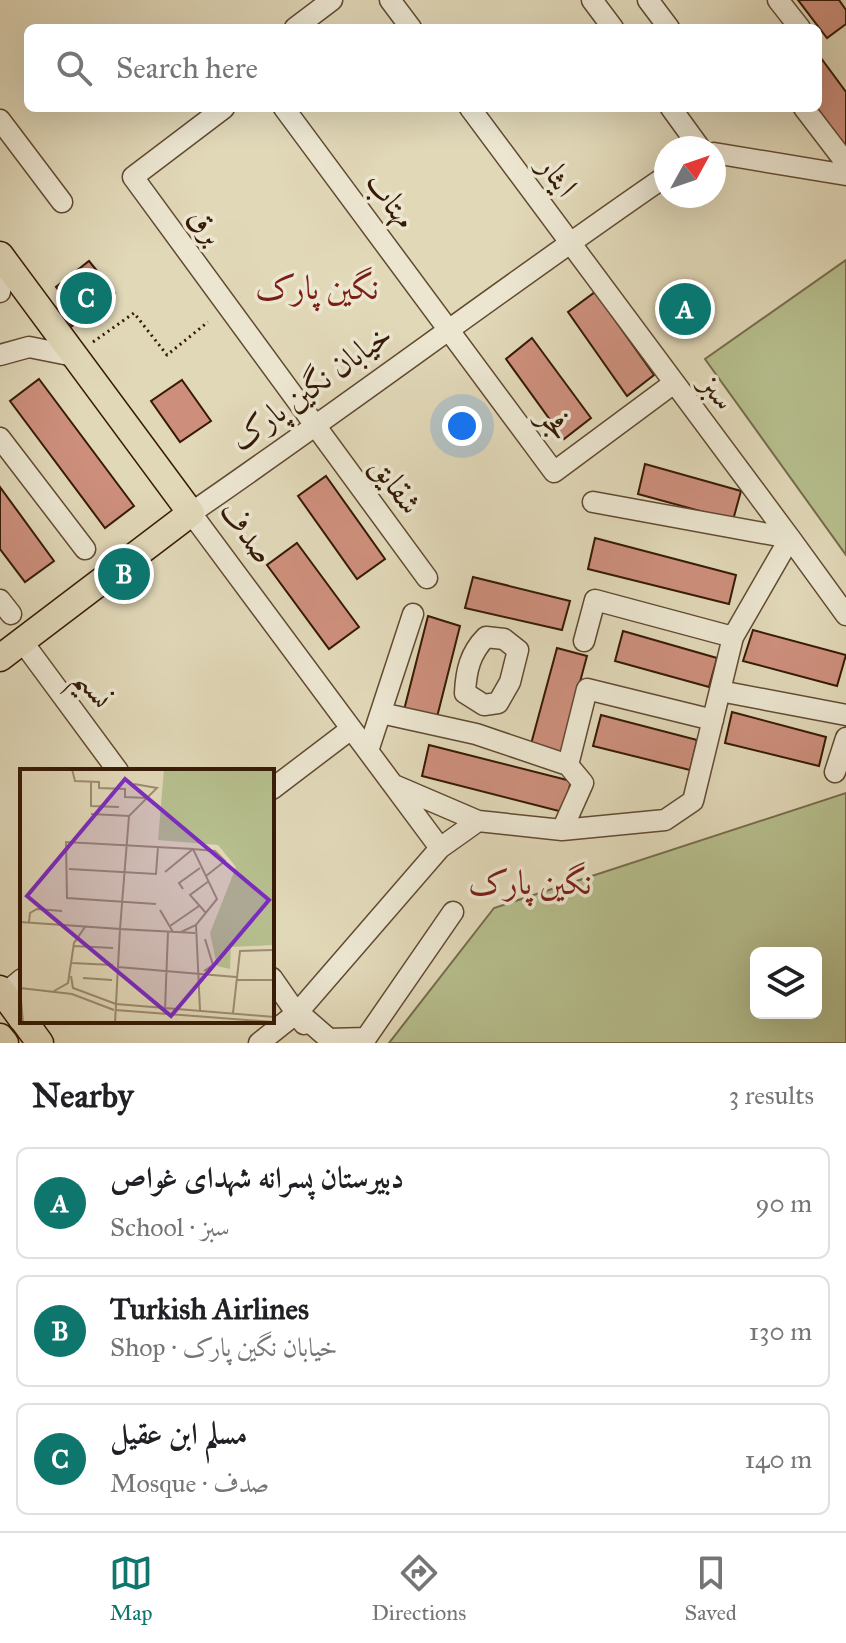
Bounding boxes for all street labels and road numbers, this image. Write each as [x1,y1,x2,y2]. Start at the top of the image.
street label: ایثار [528,145,586,204]
street label: مهتاب [356,164,425,237]
street label: برق [179,199,233,253]
street label: خیابان نگین پارک [222,314,401,461]
street label: سبز [690,364,744,418]
street label: فجر [528,397,581,449]
street label: شقایق [362,448,430,522]
street label: صدف [211,493,283,571]
street label: نسیم [57,660,122,723]

